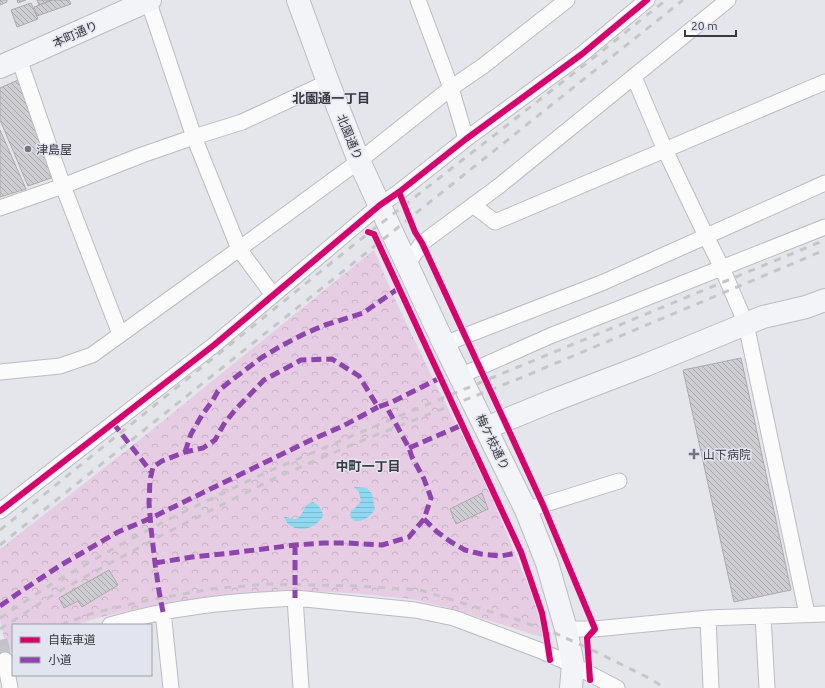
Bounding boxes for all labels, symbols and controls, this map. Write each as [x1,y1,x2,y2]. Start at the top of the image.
scale bar [685,12,736,38]
street label: 本町通り [50,18,100,50]
text: 20 m [691,19,718,32]
district label: 北園通一丁目 [292,91,370,105]
street label: 北園通り [335,112,365,162]
place label: 津島屋 [36,143,72,156]
marker: 津島屋 [23,144,33,154]
street label: 梅ケ枝通り [474,412,512,472]
marker: 山下病院 [688,448,700,460]
place label: 山下病院 [703,448,751,461]
district label: 中町一丁目 [335,459,401,473]
legend [12,624,152,676]
text: 自転車道 [48,633,96,646]
text: 小道 [48,653,72,666]

